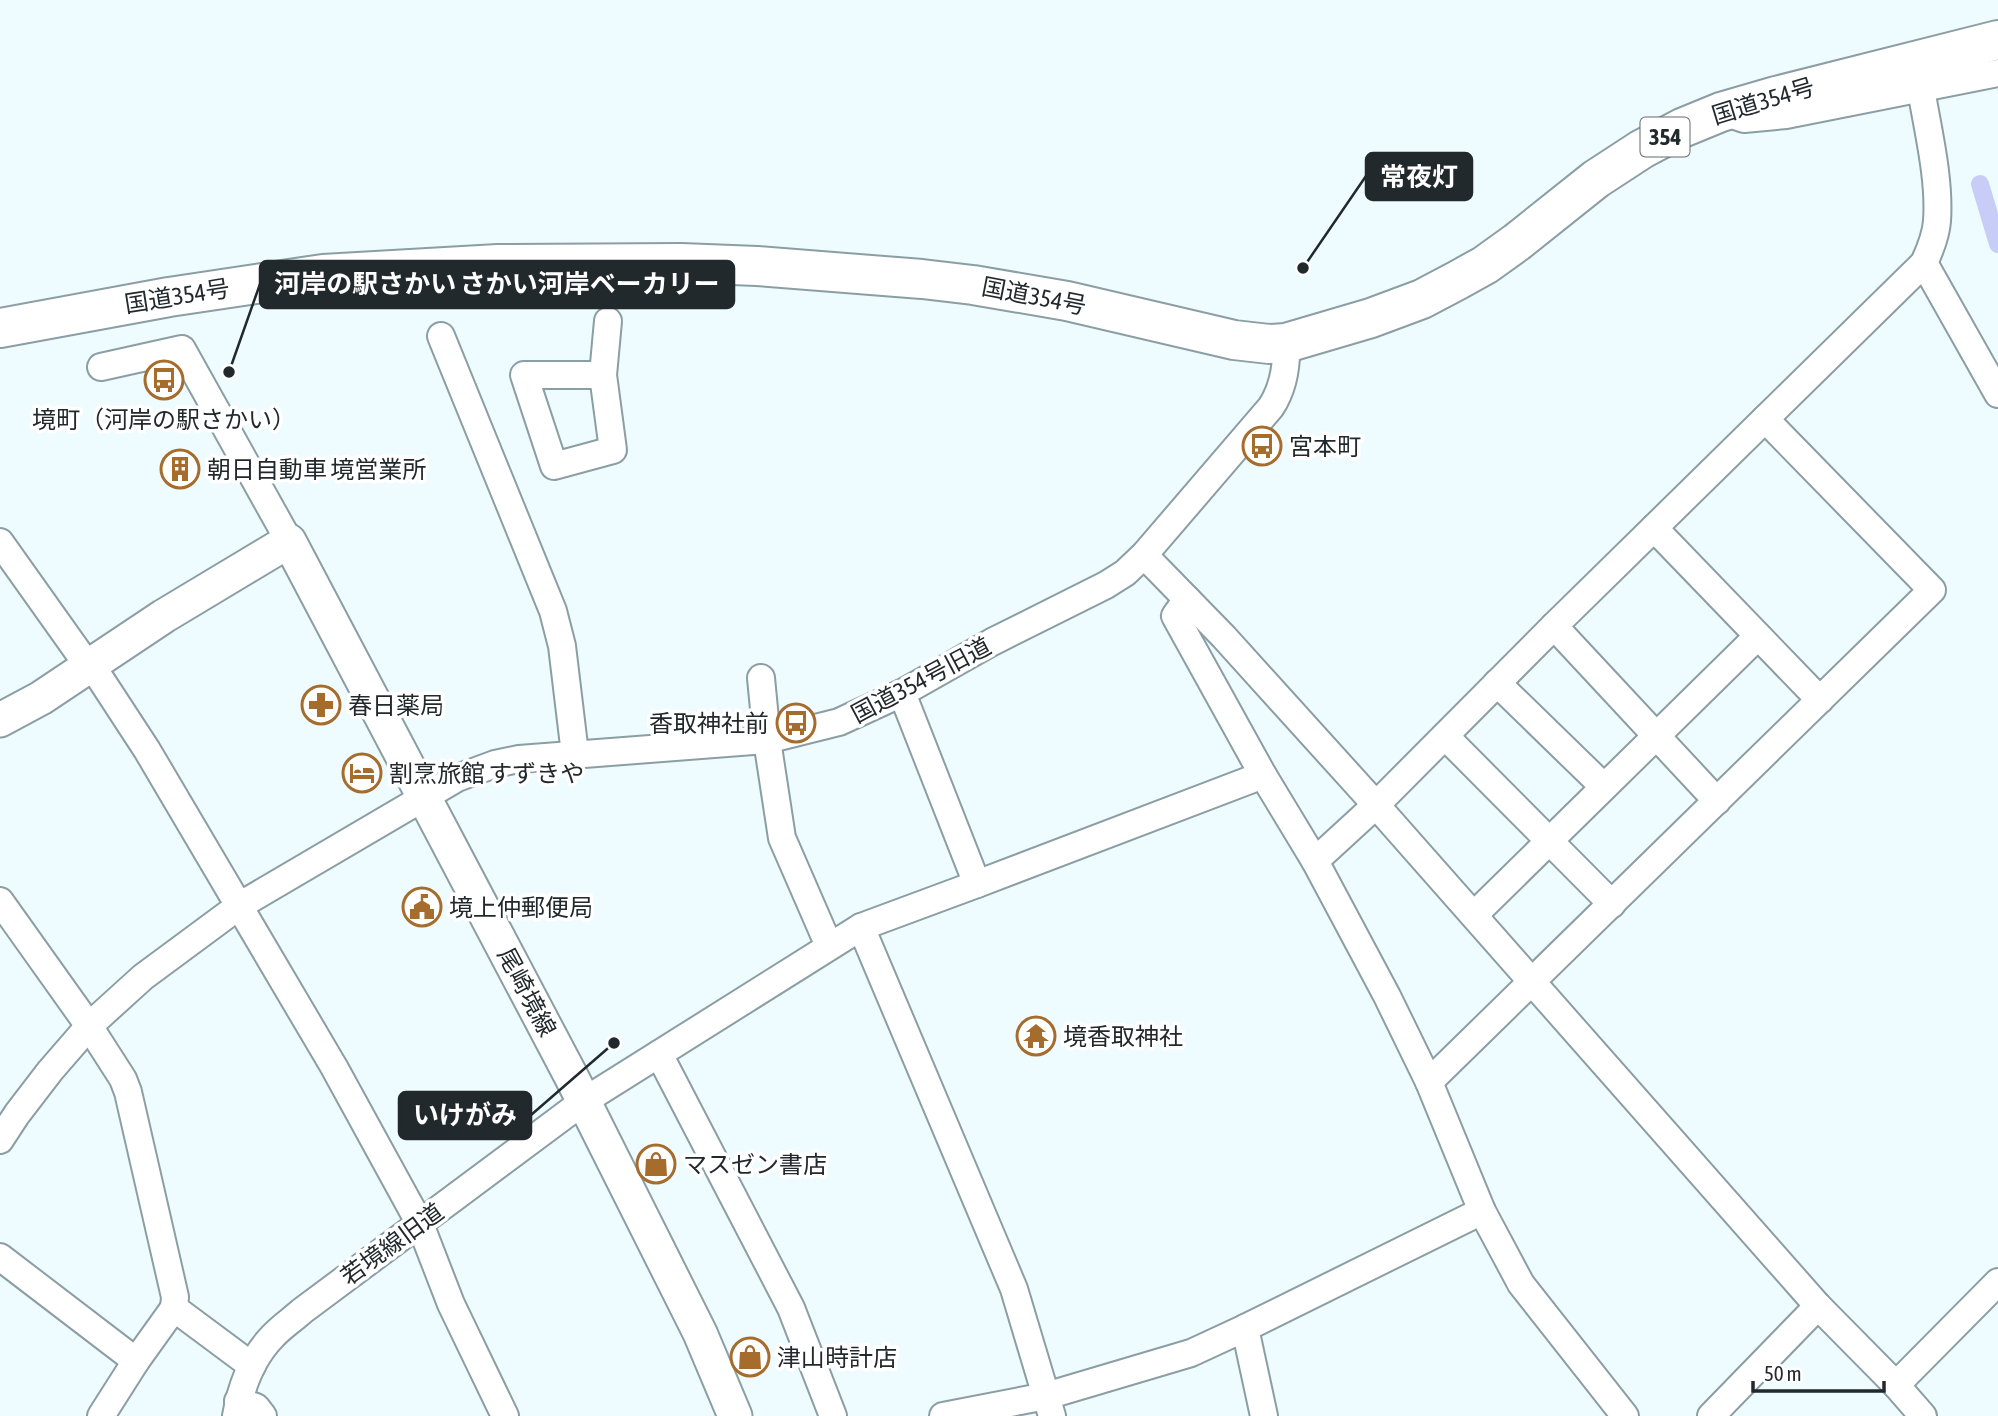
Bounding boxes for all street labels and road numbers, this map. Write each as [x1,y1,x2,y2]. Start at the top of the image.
street label: 国道354号 [1708,73,1818,129]
road number: 354 [1640,118,1690,156]
street label: 国道354号 [979,273,1089,319]
street label: 国道354号 [123,274,231,318]
street label: 国道354号旧道 [847,632,995,728]
street label: 尾崎境線 [493,943,561,1041]
street label: 若境線旧道 [336,1198,448,1290]

